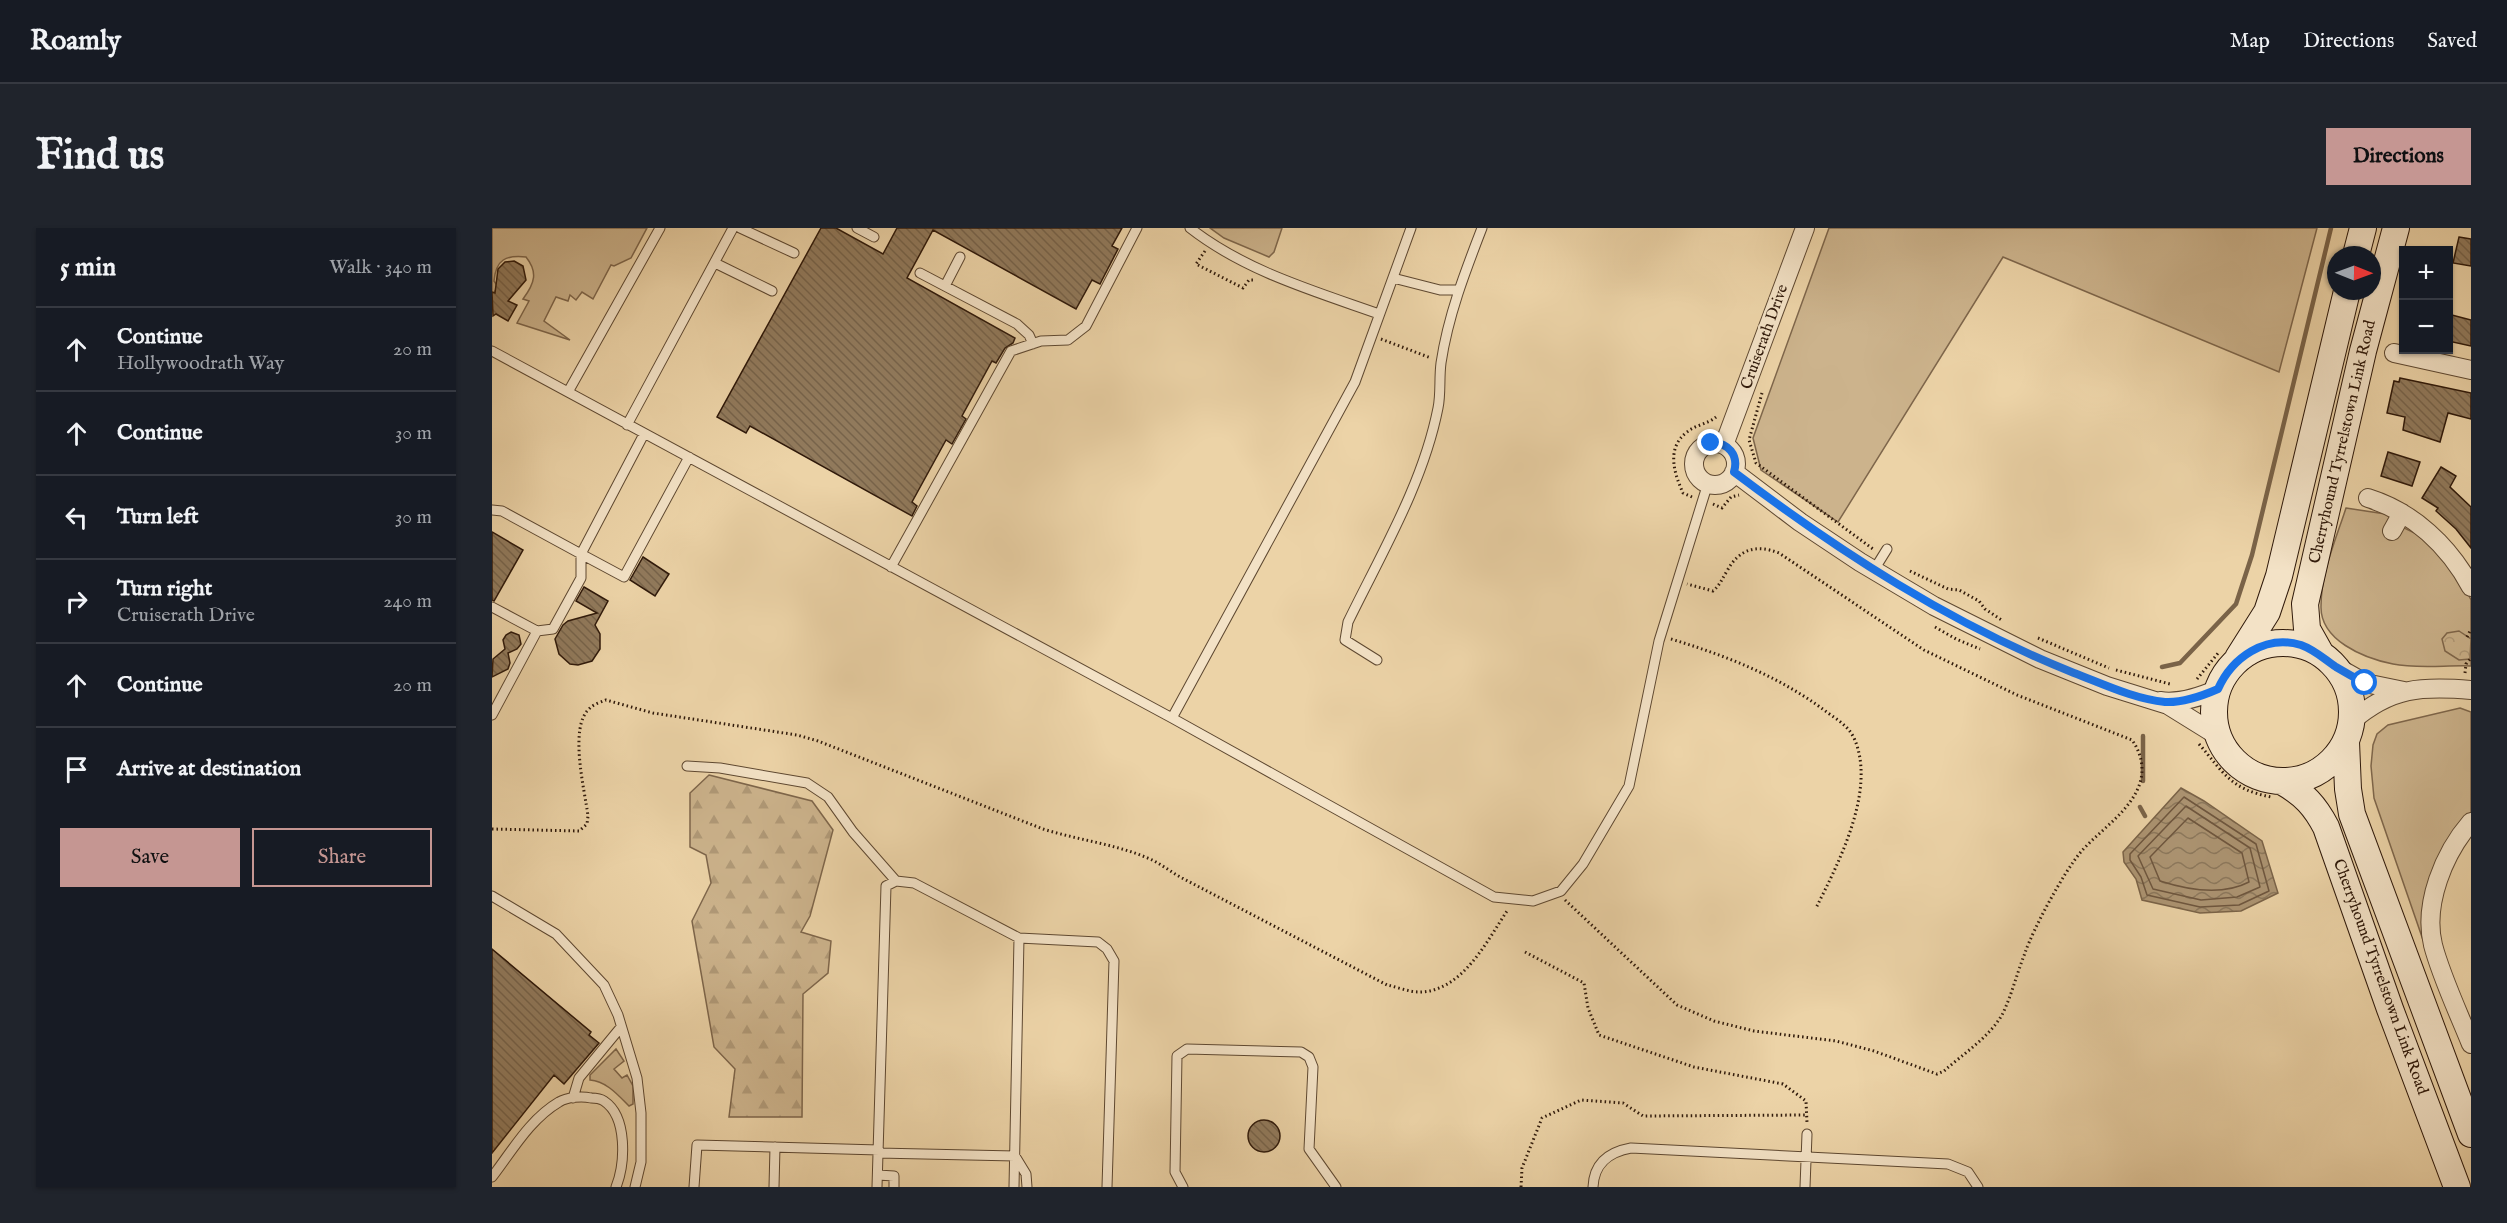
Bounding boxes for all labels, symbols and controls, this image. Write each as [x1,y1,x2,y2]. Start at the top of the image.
text: Roamly [30,24,121,59]
text: Map [2230,28,2270,55]
text: Directions [2303,28,2394,55]
text: Saved [2427,28,2477,55]
button: Directions [2326,128,2471,185]
text: Find us [36,130,164,183]
north arrow [2327,246,2381,300]
map controls [2399,246,2453,354]
button: + [2399,246,2453,300]
text: 5 min [60,251,116,284]
text: Walk · 340 m [329,255,432,280]
street label: Cruiserath Drive [1737,282,1793,392]
button: − [2399,300,2453,354]
street label: Cherryhound Tyrrelstown Link Road [2305,318,2381,566]
text: Continue [117,323,203,351]
icon: ahead [60,333,93,366]
text: 20 m [393,337,432,362]
text: Hollywoodrath Way [117,351,284,376]
icon: ahead [60,417,93,450]
text: Continue [117,419,203,447]
text: 30 m [395,421,432,446]
route end [1697,429,1723,455]
icon: left [60,501,93,534]
text: Turn left [117,503,199,531]
text: 30 m [395,505,432,530]
text: Turn right [117,575,212,603]
icon: right [60,585,93,618]
text: 240 m [383,589,432,614]
text: Cruiserath Drive [117,603,255,628]
icon: ahead [60,669,93,702]
route start [2351,669,2377,695]
text: Continue [117,671,203,699]
text: 20 m [393,673,432,698]
icon: arrive [60,753,93,786]
text: Arrive at destination [117,755,301,783]
button: Save [60,828,240,887]
button: Share [252,828,432,887]
street label: Cherryhound Tyrrelstown Link Road [2328,856,2432,1098]

